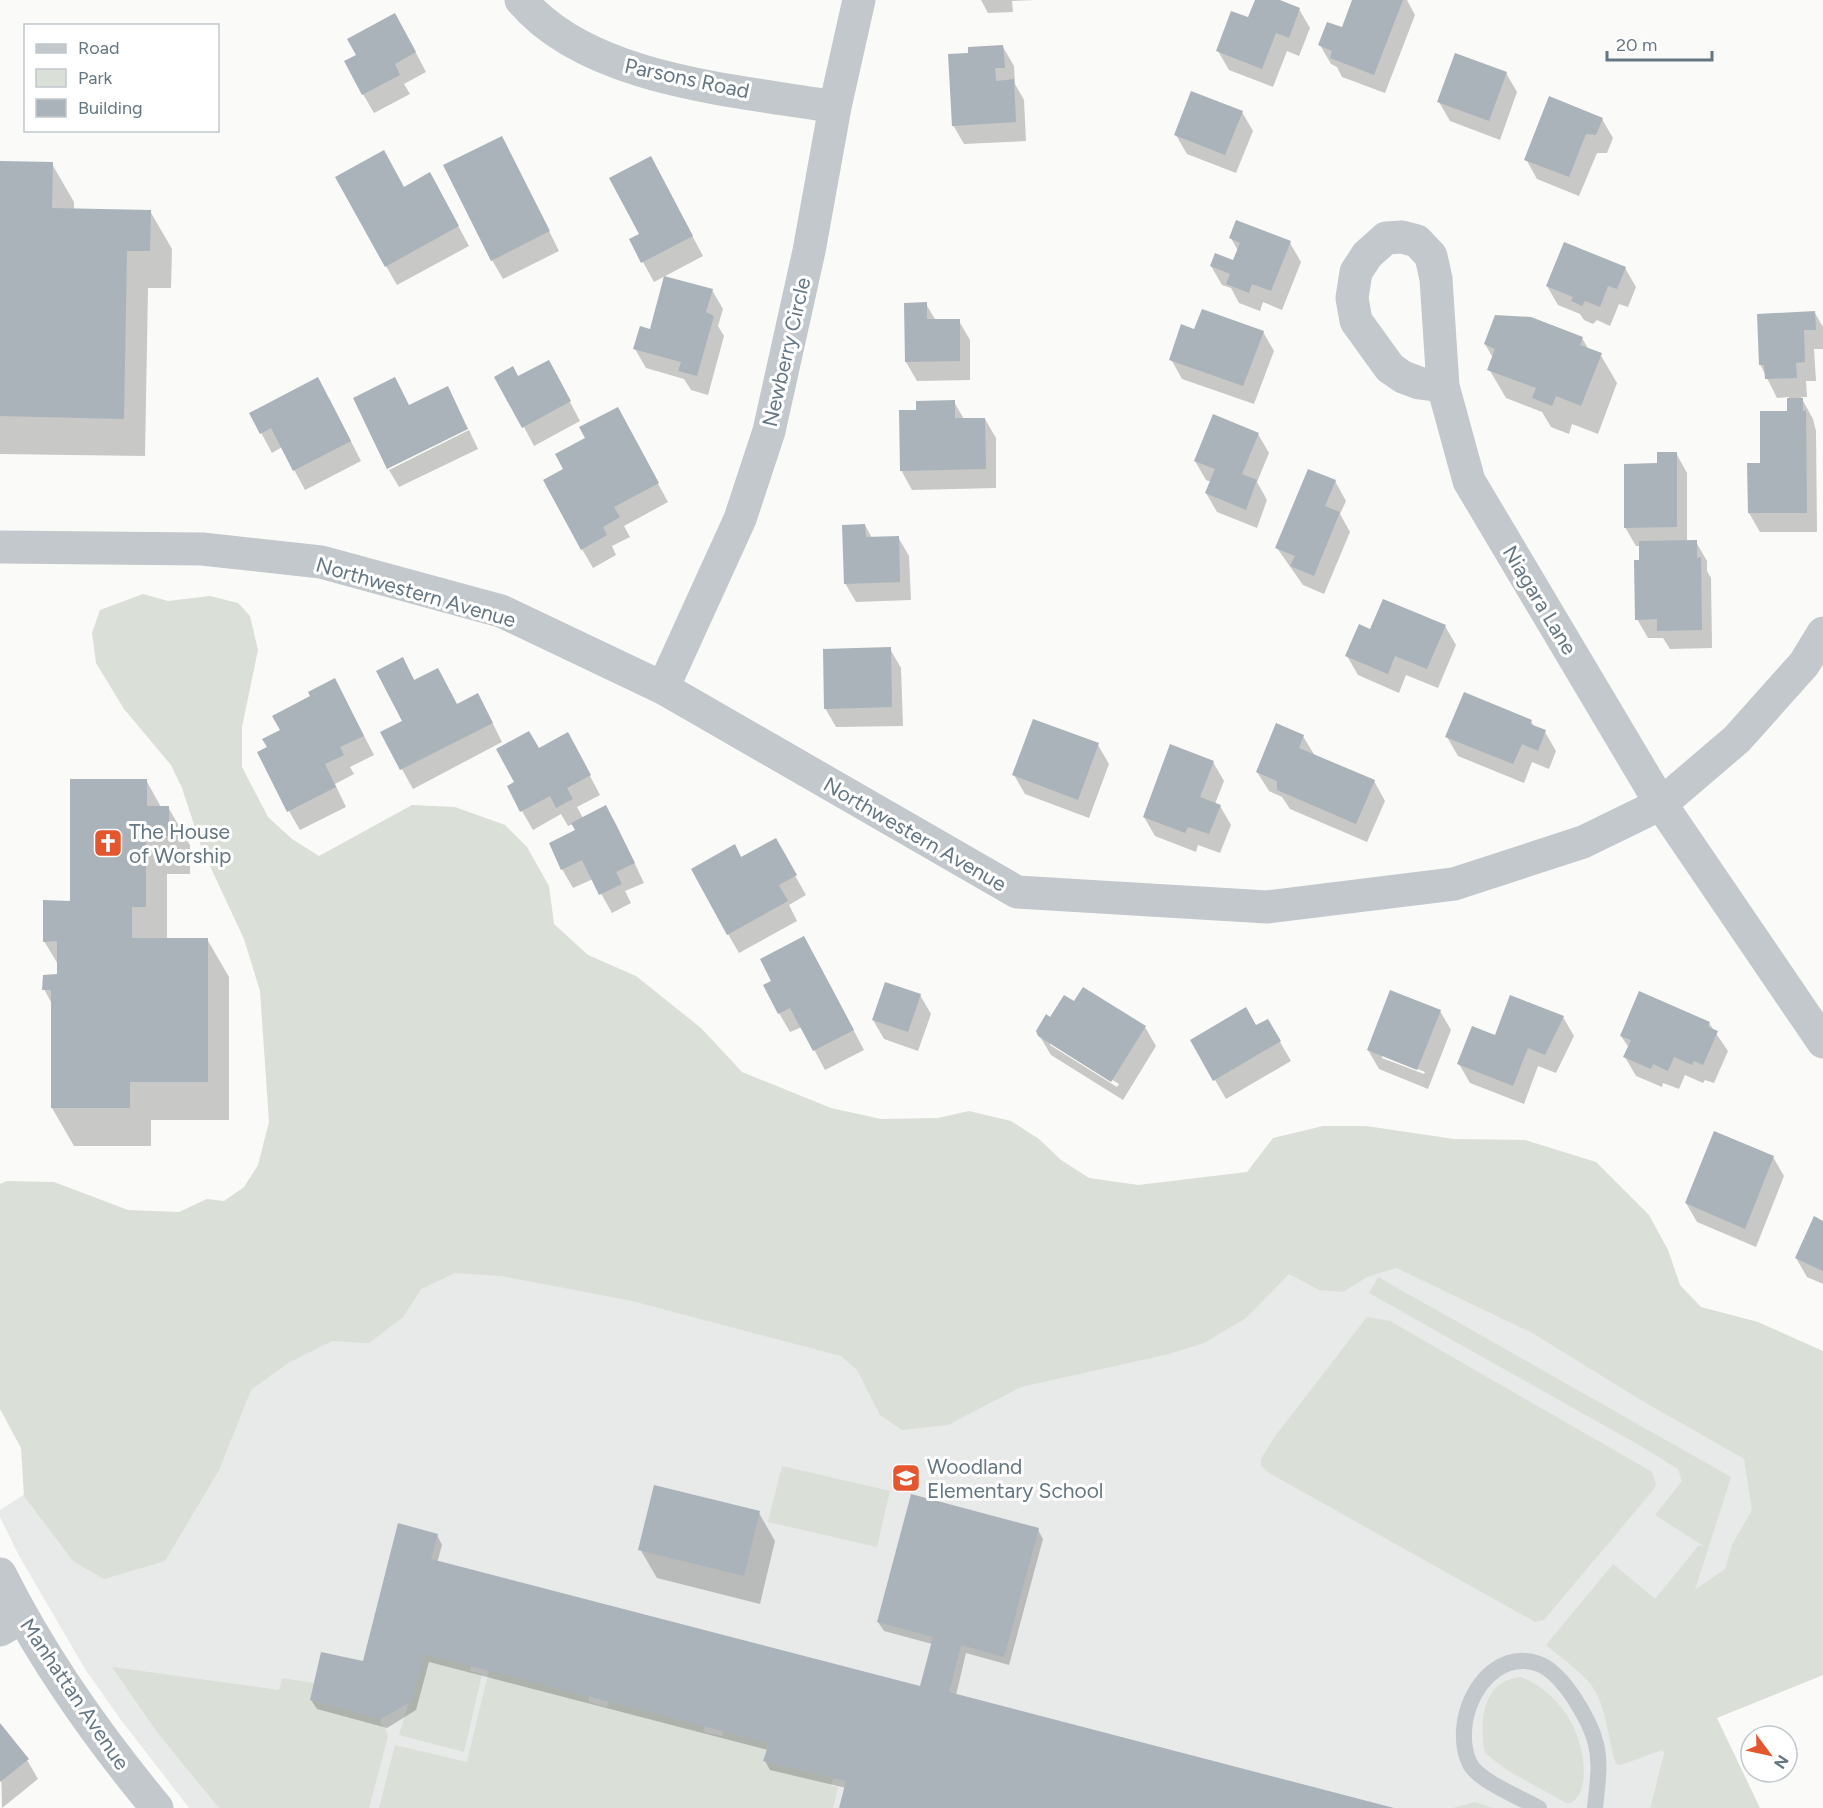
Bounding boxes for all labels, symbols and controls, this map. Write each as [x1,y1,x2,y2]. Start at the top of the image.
legend [24,24,219,132]
scale bar [1607,24,1712,62]
text: 20 m [1616,34,1657,56]
text: Road [78,37,119,59]
street label: Parsons Road [622,53,752,103]
text: Park [78,67,113,89]
text: Building [78,97,143,119]
street label: Newberry Circle [757,275,815,429]
street label: Niagara Lane [1498,541,1582,659]
street label: Northwestern Avenue [313,551,519,633]
street label: Northwestern Avenue [819,771,1011,897]
place label: The House of Worship [129,819,232,868]
church icon: The House of Worship [92,827,124,859]
place label: Woodland Elementary School [927,1454,1103,1503]
school or university icon: Woodland Elementary School [890,1462,922,1494]
street label: Manhattan Avenue [15,1614,135,1774]
north arrow [1739,1724,1799,1784]
text: N [1770,1752,1792,1772]

